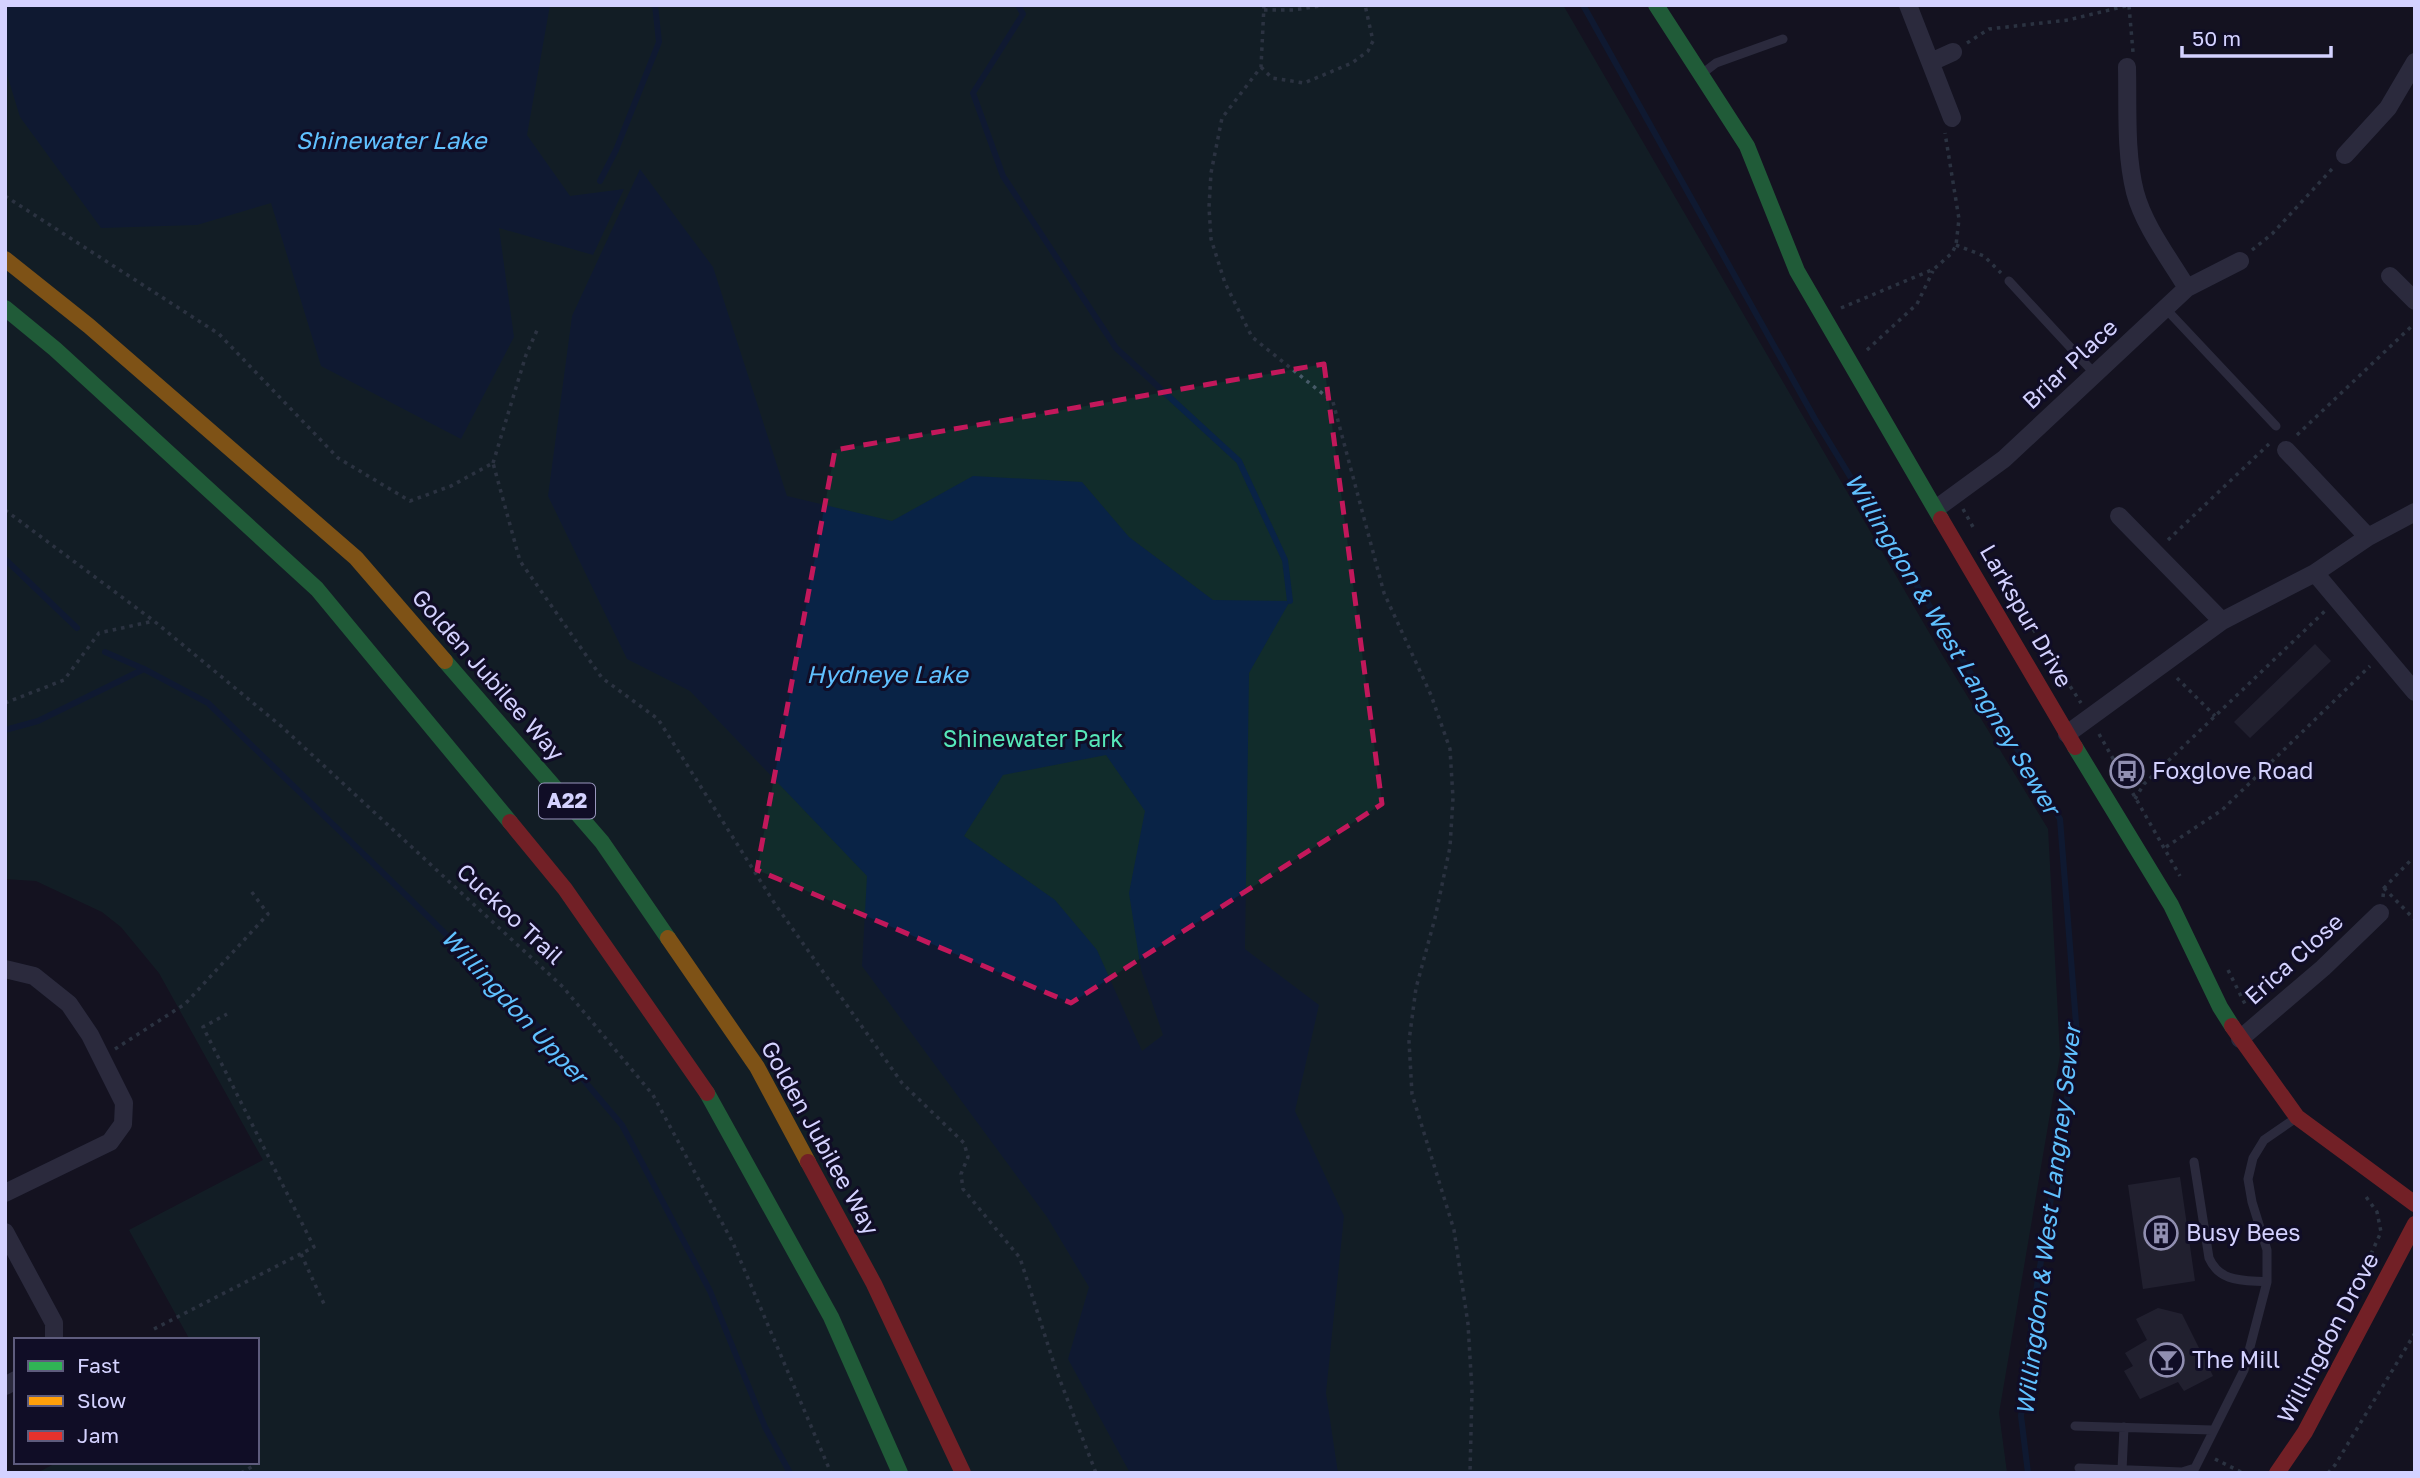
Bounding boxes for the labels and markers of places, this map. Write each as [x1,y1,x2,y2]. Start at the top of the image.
bus stop icon: Foxglove Road [2108,752,2146,790]
place label: Foxglove Road [2152,756,2313,784]
building icon: Busy Bees [2142,1214,2180,1252]
place label: Busy Bees [2186,1218,2300,1246]
bar icon: The Mill [2148,1341,2186,1379]
place label: The Mill [2192,1345,2280,1373]

